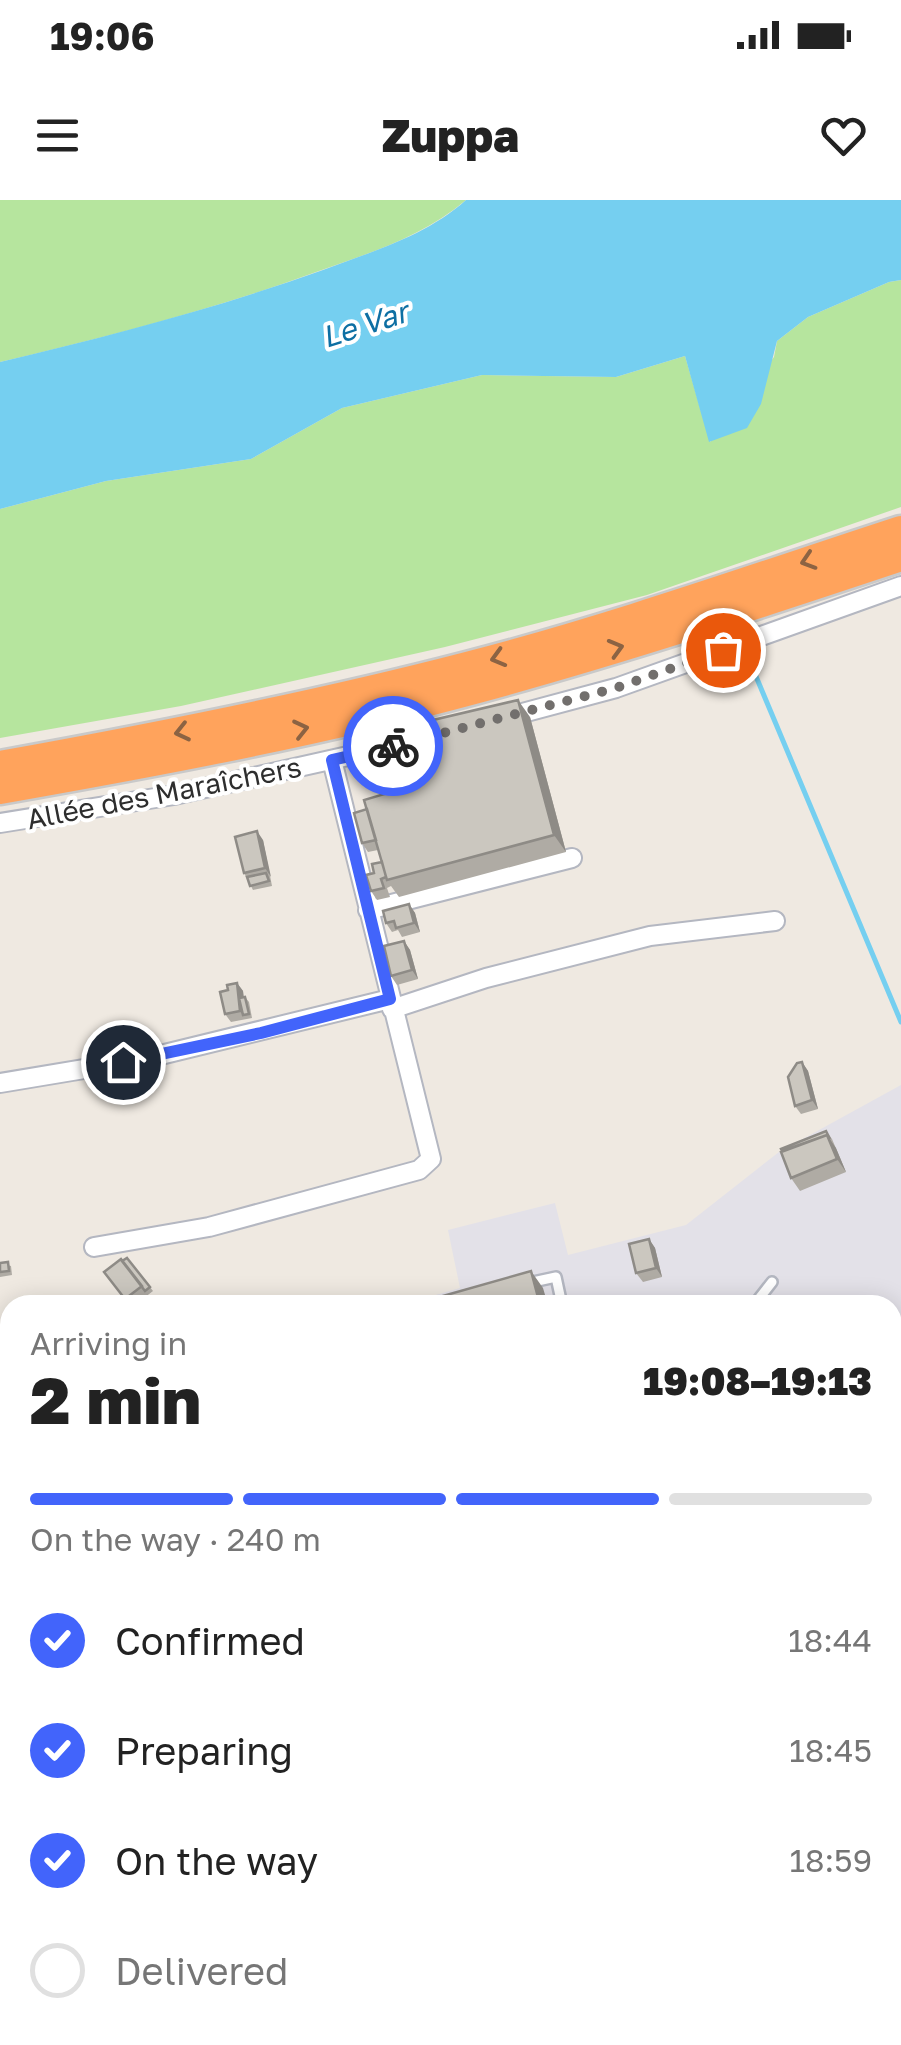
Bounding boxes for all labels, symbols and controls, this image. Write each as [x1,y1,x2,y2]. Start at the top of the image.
text: 19:06 [50,13,155,58]
icon: menu [30,108,85,163]
text: Zuppa [382,108,519,162]
icon: heart [816,108,871,163]
water label: Le Var [317,292,416,355]
one-way arrow [801,550,818,570]
pin [681,608,766,693]
icon: bag [696,623,751,678]
one-way arrow [607,639,624,660]
one-way arrow [490,646,507,667]
courier [343,696,443,796]
icon: bike [366,719,421,774]
one-way arrow [174,720,191,741]
one-way arrow [293,720,310,741]
street label: Allée des Maraîchers [24,750,304,835]
pin [81,1020,166,1105]
icon: home [96,1035,151,1090]
text: Arriving in [30,1324,187,1362]
text: 19:08–19:13 [643,1358,872,1403]
text: 2 min [30,1360,201,1438]
text: On the way · 240 m [30,1520,321,1558]
icon: check [30,1613,85,1668]
text: Confirmed [115,1618,305,1663]
text: 18:44 [788,1621,872,1659]
icon: check [30,1723,85,1778]
text: Preparing [115,1728,293,1773]
text: 18:45 [789,1731,872,1769]
icon: check [30,1833,85,1888]
text: On the way [115,1838,318,1883]
text: 18:59 [789,1841,872,1879]
text: Delivered [115,1948,288,1993]

